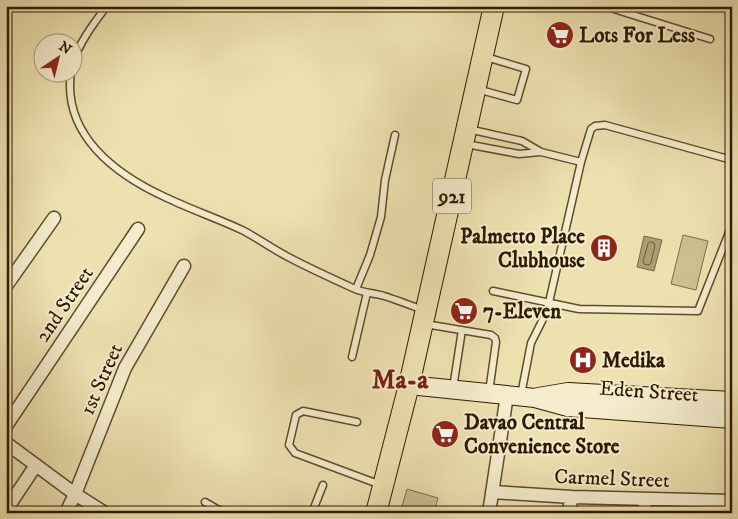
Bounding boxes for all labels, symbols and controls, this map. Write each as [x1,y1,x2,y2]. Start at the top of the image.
supermarket icon: Lots For Less [545,20,575,50]
place label: Lots For Less [579,23,695,49]
north arrow [32,32,82,82]
text: N [55,37,75,59]
road number: 921 [433,178,471,214]
place label: Palmetto Place Clubhouse [460,224,585,274]
building icon: Palmetto Place Clubhouse [589,233,619,263]
street label: 2nd Street [30,261,100,347]
supermarket icon: 7-Eleven [449,296,479,326]
place label: 7-Eleven [483,299,562,325]
street label: 1st Street [75,339,129,419]
hospital icon: Medika [568,345,598,375]
place label: Medika [602,348,666,374]
district label: Ma-a [372,364,429,397]
street label: Eden Street [599,376,700,408]
place label: Davao Central Convenience Store [464,410,620,460]
supermarket icon: Davao Central Convenience Store [430,419,460,449]
street label: Carmel Street [554,464,670,494]

